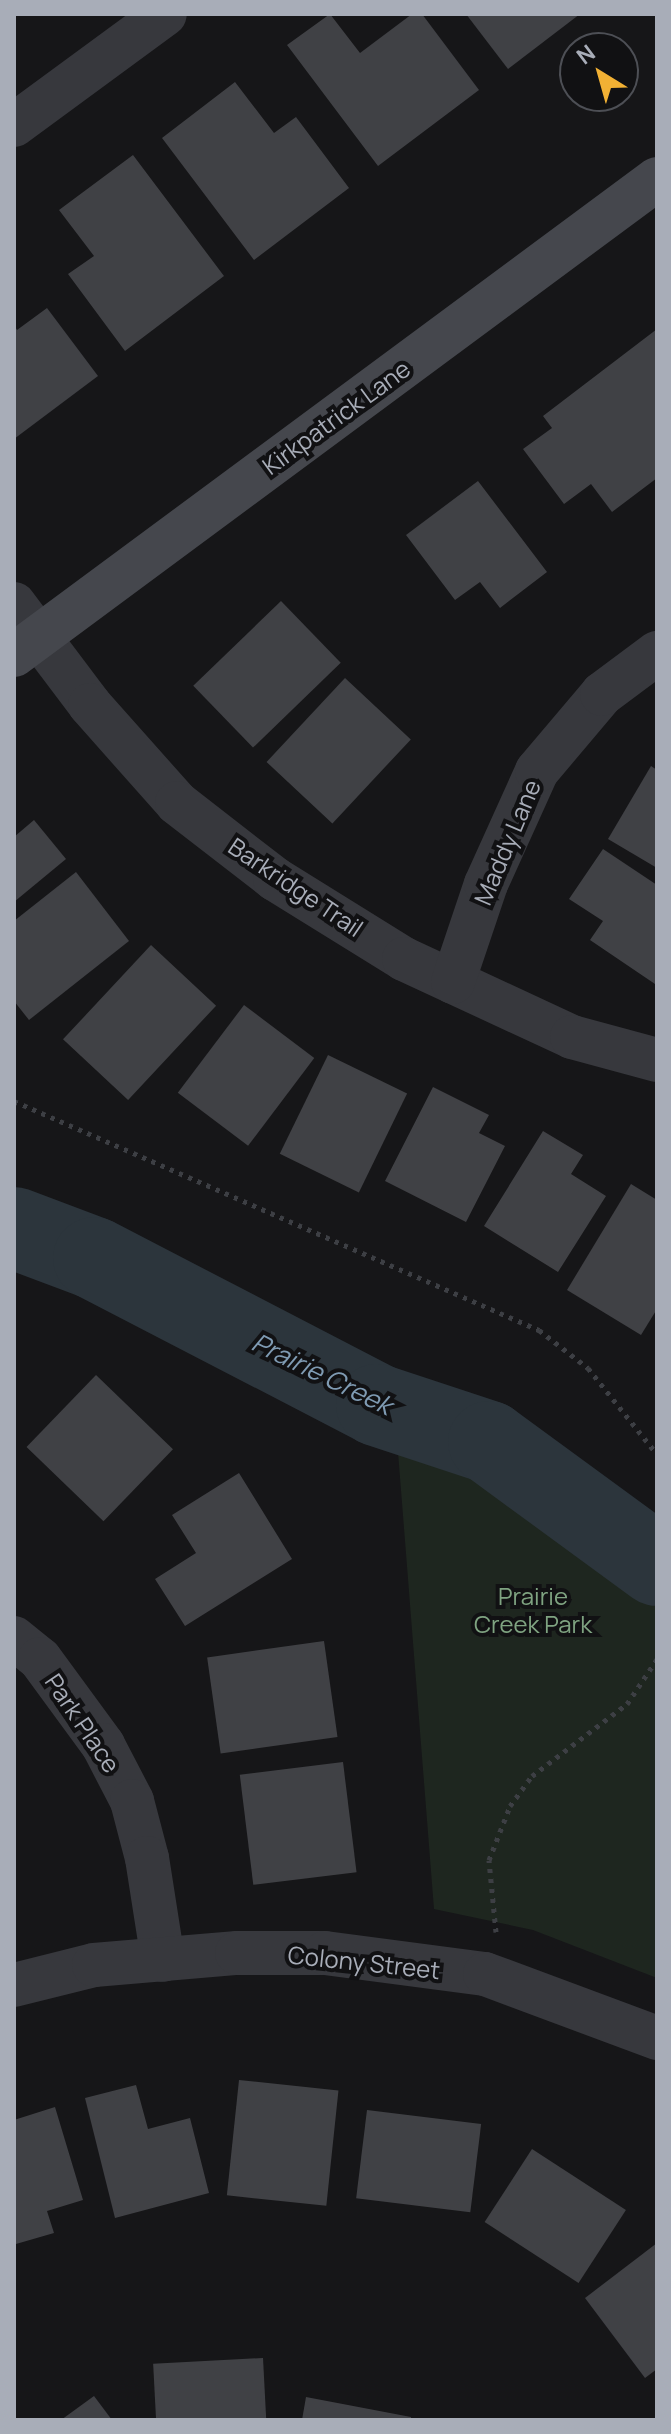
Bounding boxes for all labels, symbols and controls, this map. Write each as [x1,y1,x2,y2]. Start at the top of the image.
north arrow [559,32,639,112]
text: N [570,38,601,71]
street label: Kirkpatrick Lane [257,354,415,480]
street label: Maddy Lane [468,775,546,909]
street label: Barkridge Trail [223,831,369,943]
water label: Prairie Creek [247,1327,397,1421]
park label: Prairie Creek Park [474,1582,592,1638]
street label: Park Place [39,1668,127,1778]
street label: Colony Street [286,1940,442,1984]

